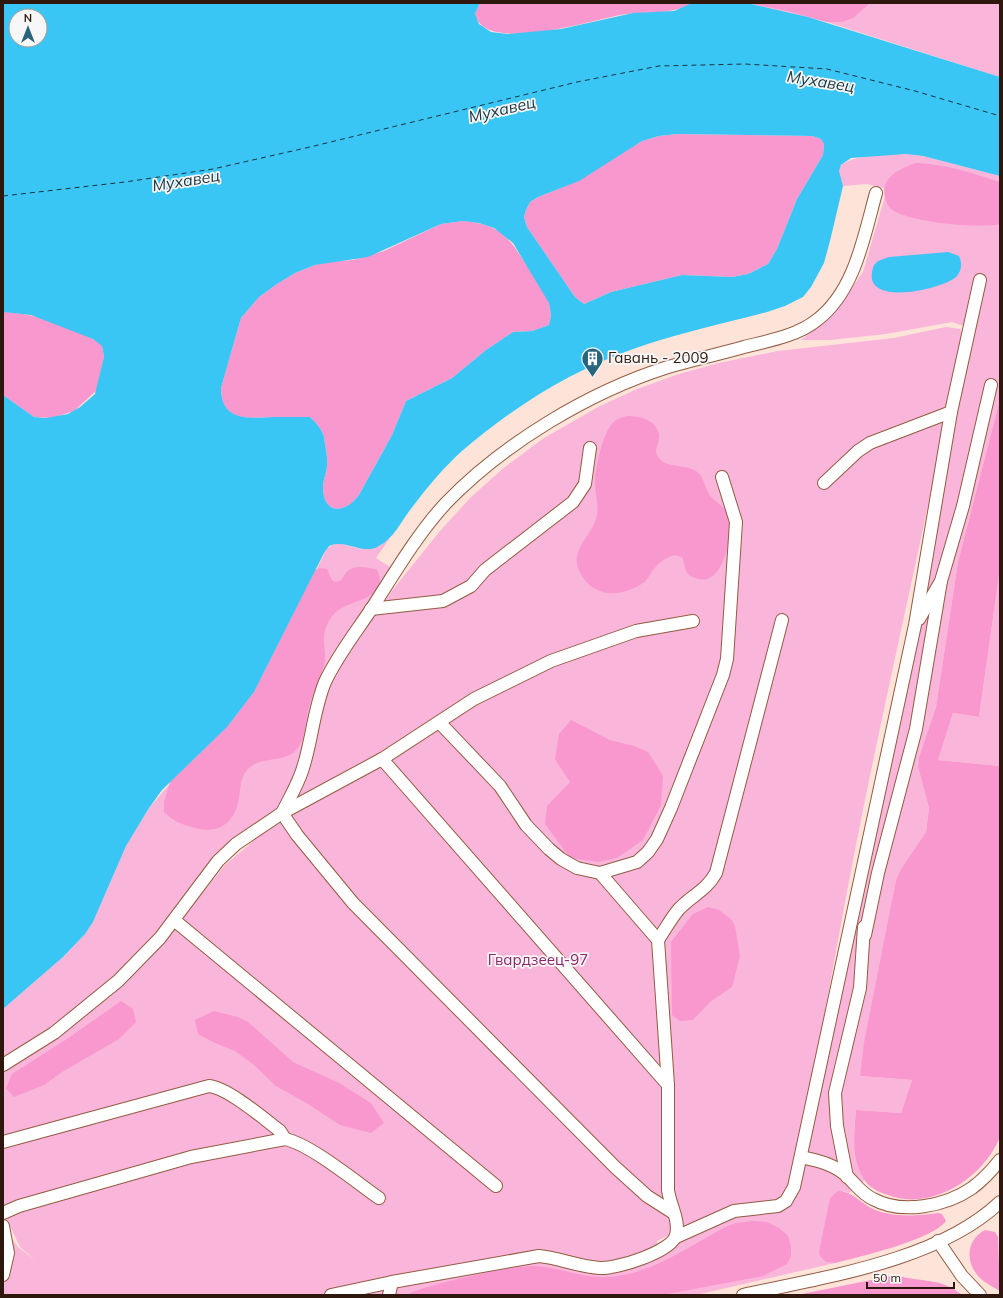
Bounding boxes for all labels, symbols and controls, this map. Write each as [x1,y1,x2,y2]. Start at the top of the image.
north arrow [8,8,48,48]
text: N [24,11,32,25]
water label: Мухавец [786,66,856,96]
water label: Мухавец [467,92,537,126]
water label: Мухавец [151,165,221,195]
building icon: Гавань - 2009 [580,345,606,378]
place label: Гавань - 2009 [608,348,708,367]
park label: Гвардзеец-97 [488,950,588,969]
scale bar [867,1264,954,1290]
text: 50 m [873,1270,901,1285]

